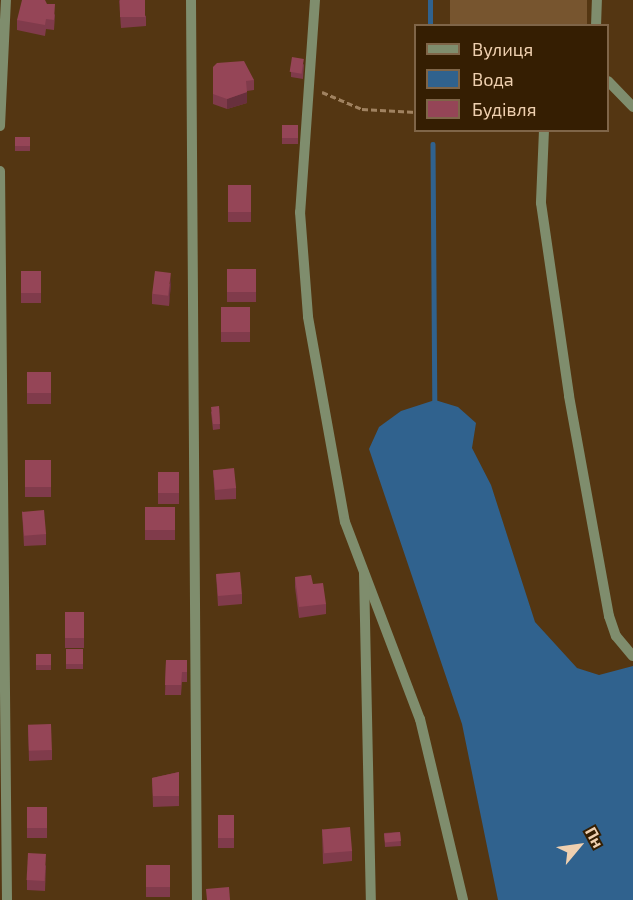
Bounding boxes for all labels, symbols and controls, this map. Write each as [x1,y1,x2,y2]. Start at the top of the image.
legend [414,24,609,132]
text: Вулиця [472,38,533,60]
text: Вода [472,68,514,90]
text: Будівля [472,98,536,120]
north arrow [549,816,609,876]
text: Пн [582,823,609,851]

